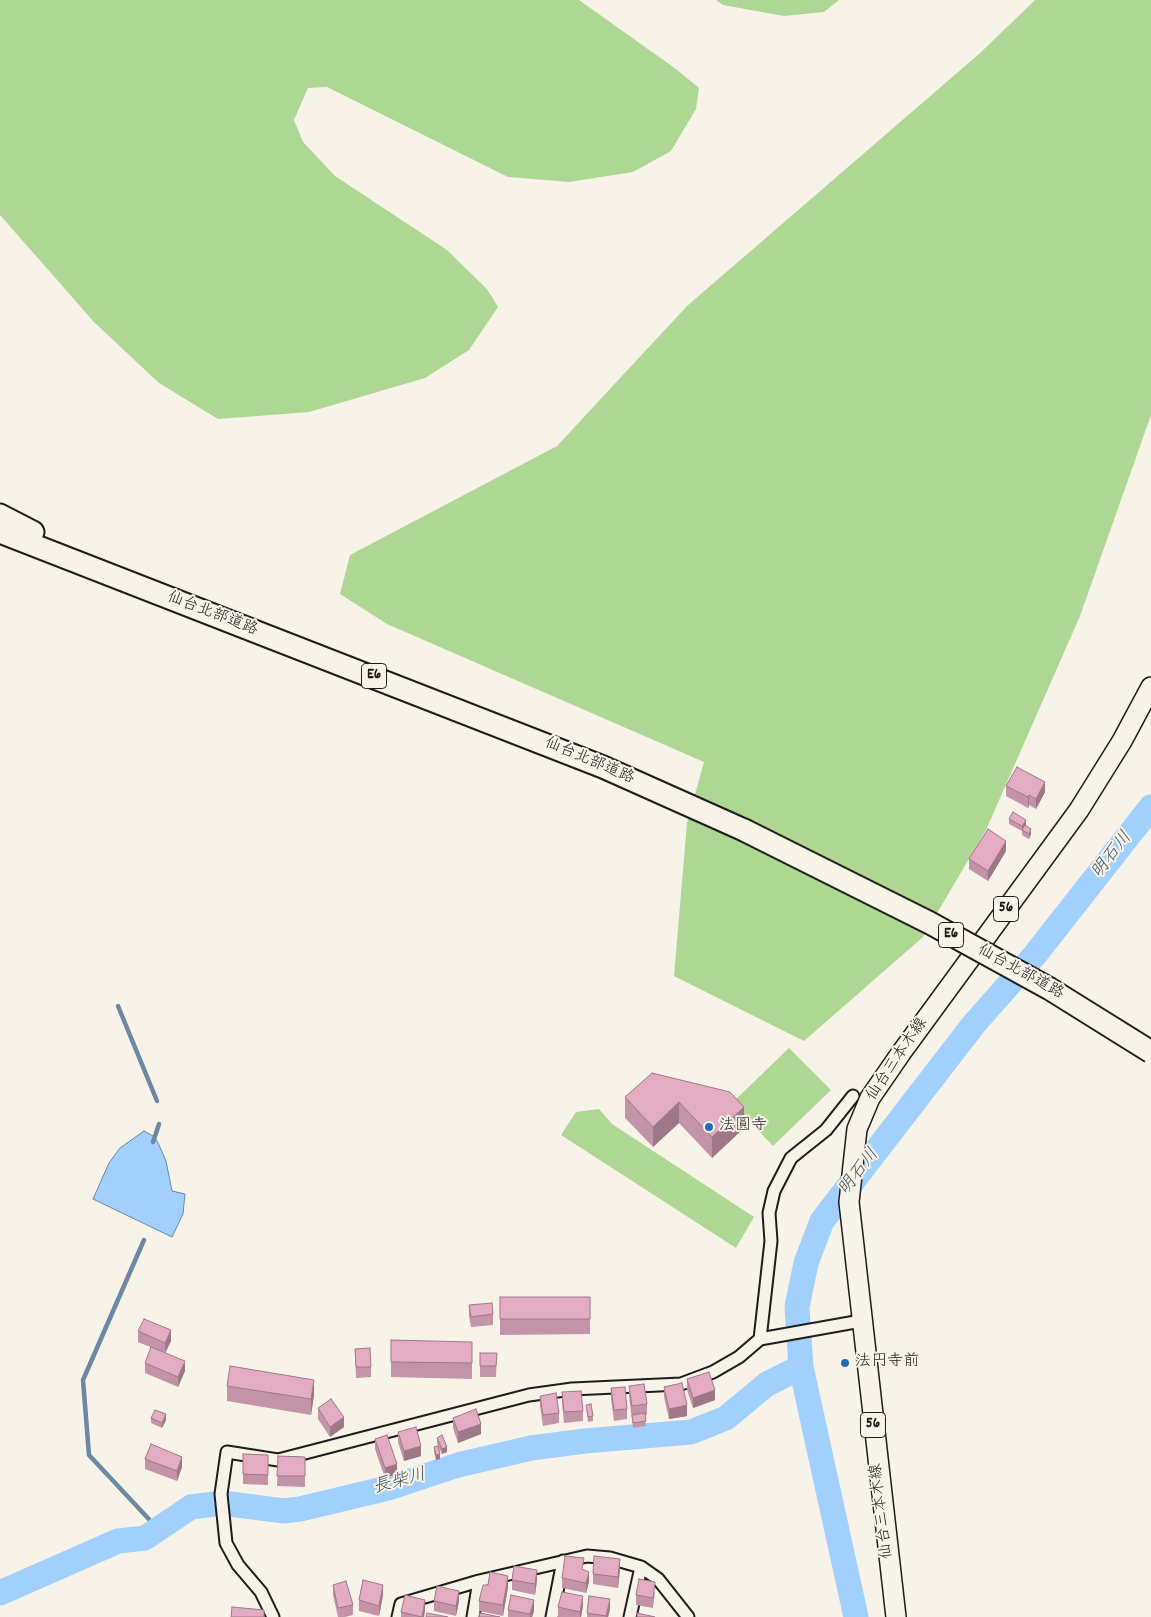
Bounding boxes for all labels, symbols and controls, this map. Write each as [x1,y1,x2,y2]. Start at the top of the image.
street label: 仙台北部道路 [164,589,260,641]
road number: E6 [362,664,386,688]
street label: 仙台北部道路 [541,734,637,790]
water label: 明石川 [1088,828,1138,884]
road number: 56 [994,896,1018,922]
road number: E6 [938,922,964,948]
street label: 仙台北部道路 [973,941,1067,1005]
street label: 仙台三本木線 [863,1015,933,1105]
place label: 法圓寺 [719,1117,767,1137]
marker: 法圓寺 [703,1121,715,1133]
water label: 明石川 [835,1145,885,1201]
place label: 法円寺前 [855,1353,919,1373]
marker: 法円寺前 [839,1357,851,1369]
road number: 56 [860,1412,886,1438]
street label: 仙台三本木線 [868,1462,898,1560]
water label: 長柴川 [371,1466,429,1500]

